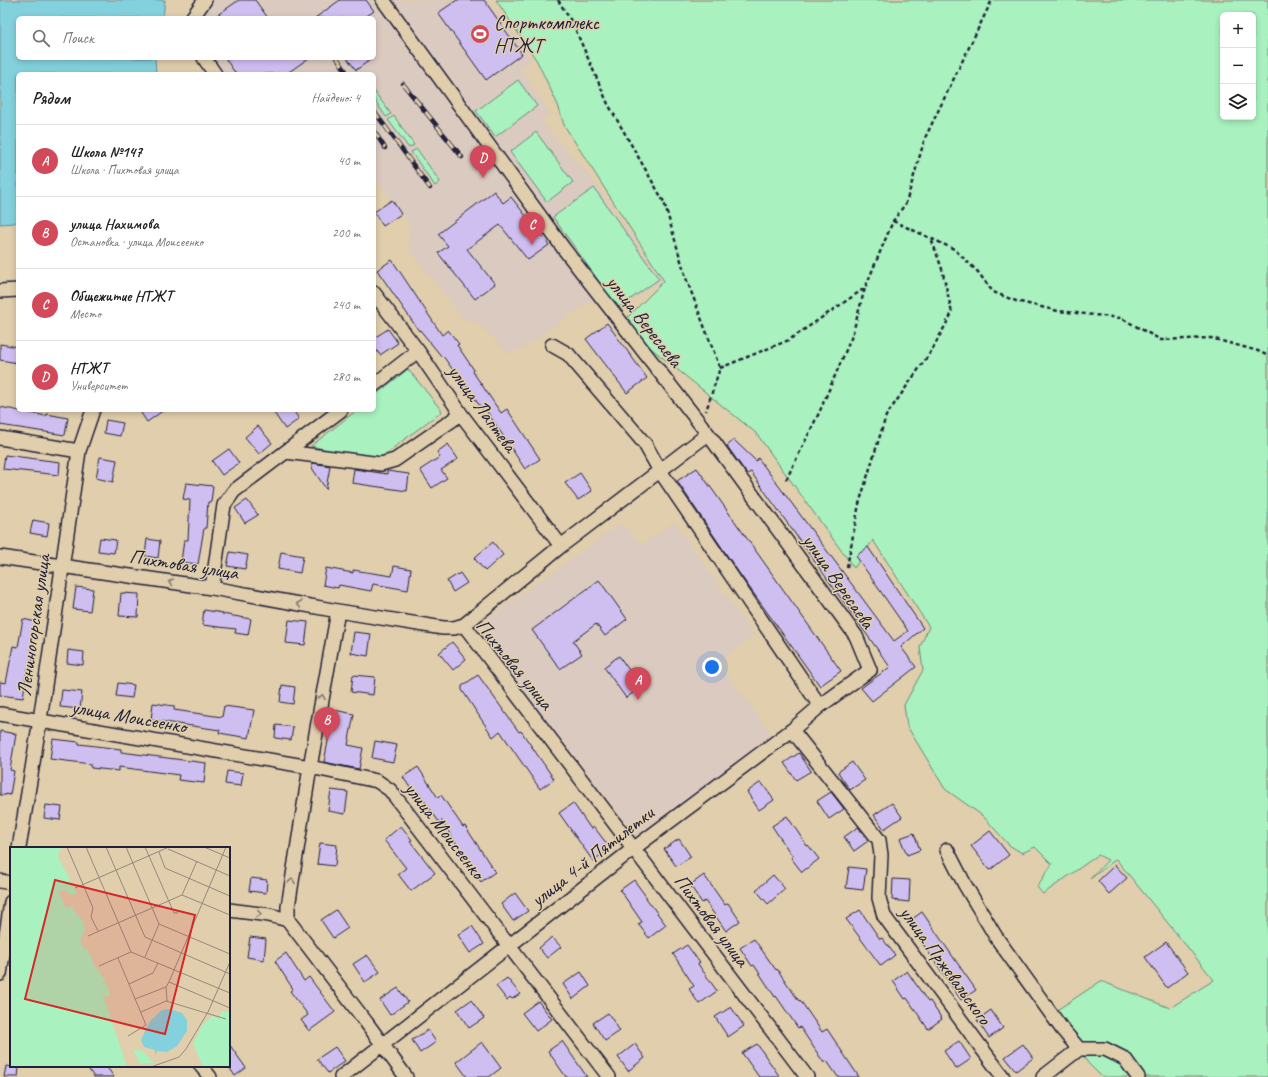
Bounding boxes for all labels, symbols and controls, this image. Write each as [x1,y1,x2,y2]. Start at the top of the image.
place label: Спорткомплекс НТЖТ [494,10,600,58]
map controls [1220,12,1256,120]
button: + [1220,12,1256,48]
search box [16,16,376,60]
sports icon: Спорткомплекс НТЖТ [469,23,491,45]
icon: search [30,27,52,49]
text: Поиск [62,29,94,48]
button: − [1220,48,1256,84]
button: layers [1220,84,1256,120]
text: Рядом [32,88,70,109]
text: Найдено: 4 [312,90,360,106]
text: Школа №147 [70,143,142,162]
pin: D [470,145,496,178]
text: A [42,153,48,169]
text: 40 m [338,153,360,169]
text: Школа · Пихтовая улица [70,162,179,178]
pin: C [519,212,545,245]
text: улица Нахимова [70,215,159,234]
text: B [42,225,48,241]
text: 200 m [332,225,360,241]
text: Остановка · улица Моисеенко [70,234,203,250]
street label: улица Вересаева [600,270,689,374]
text: Общежитие НТЖТ [70,287,173,306]
text: C [42,297,48,313]
text: 240 m [332,297,360,313]
text: Место [70,306,101,322]
text: НТЖТ [70,359,108,378]
street label: улица Лаптева [442,359,524,458]
text: D [41,369,49,385]
text: 280 m [332,369,360,385]
text: Университет [70,378,128,394]
street label: улица Вересаева [796,528,881,635]
street label: Пихтовая улица [128,544,241,586]
street label: Лениногорская улица [11,551,56,697]
one-way arrow [168,578,174,587]
one-way arrow [296,600,302,609]
street label: Пихтовая улица [470,614,560,716]
your location [702,657,722,677]
pin: A [625,667,651,700]
street label: улица Моисеенко [68,694,190,739]
one-way arrow [317,694,326,701]
pin: B [314,707,340,740]
street label: улица Моисеенко [398,776,491,885]
street label: улица 4-й Пятилетки [525,800,660,913]
inset map [10,847,230,1067]
street label: Пихтовая улица [669,869,755,973]
one-way arrow [288,878,296,884]
street label: улица Пржевальского [894,900,998,1030]
one-way arrow [256,909,262,918]

